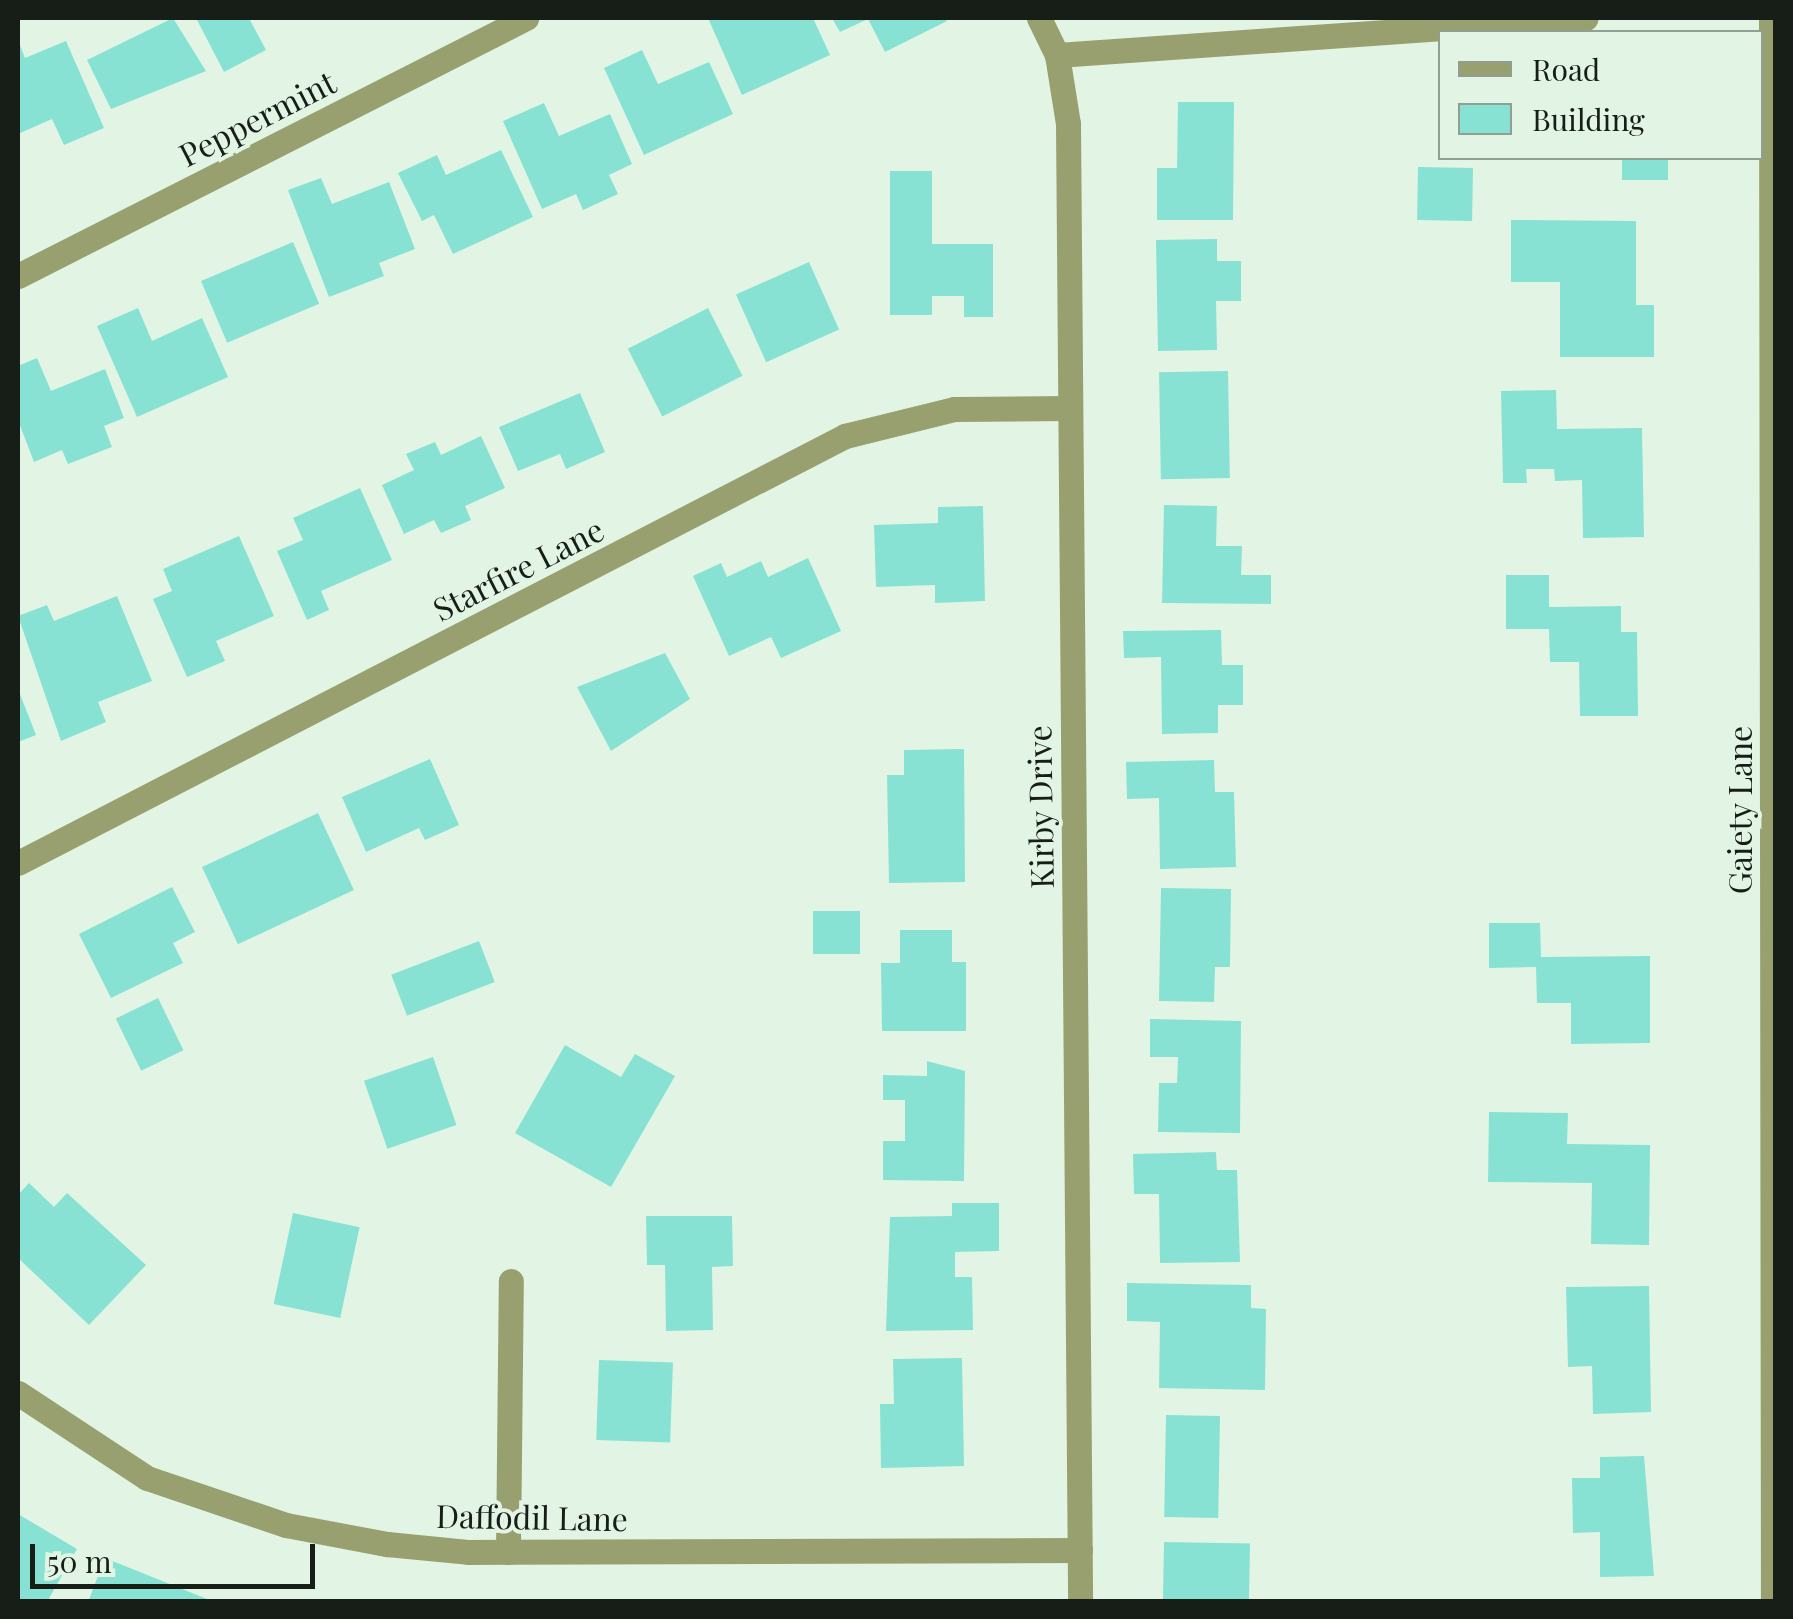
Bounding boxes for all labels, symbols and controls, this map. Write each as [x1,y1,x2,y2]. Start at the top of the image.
legend [1438,30,1763,160]
text: Road [1532,49,1600,89]
street label: Peppermint [172,62,342,174]
text: Building [1532,99,1645,139]
street label: Starfire Lane [426,510,610,628]
street label: Kirby Drive [1019,725,1061,889]
street label: Gaiety Lane [1720,725,1758,895]
street label: Daffodil Lane [436,1496,628,1538]
scale bar [35,1524,320,1586]
text: 50 m [47,1541,112,1581]

